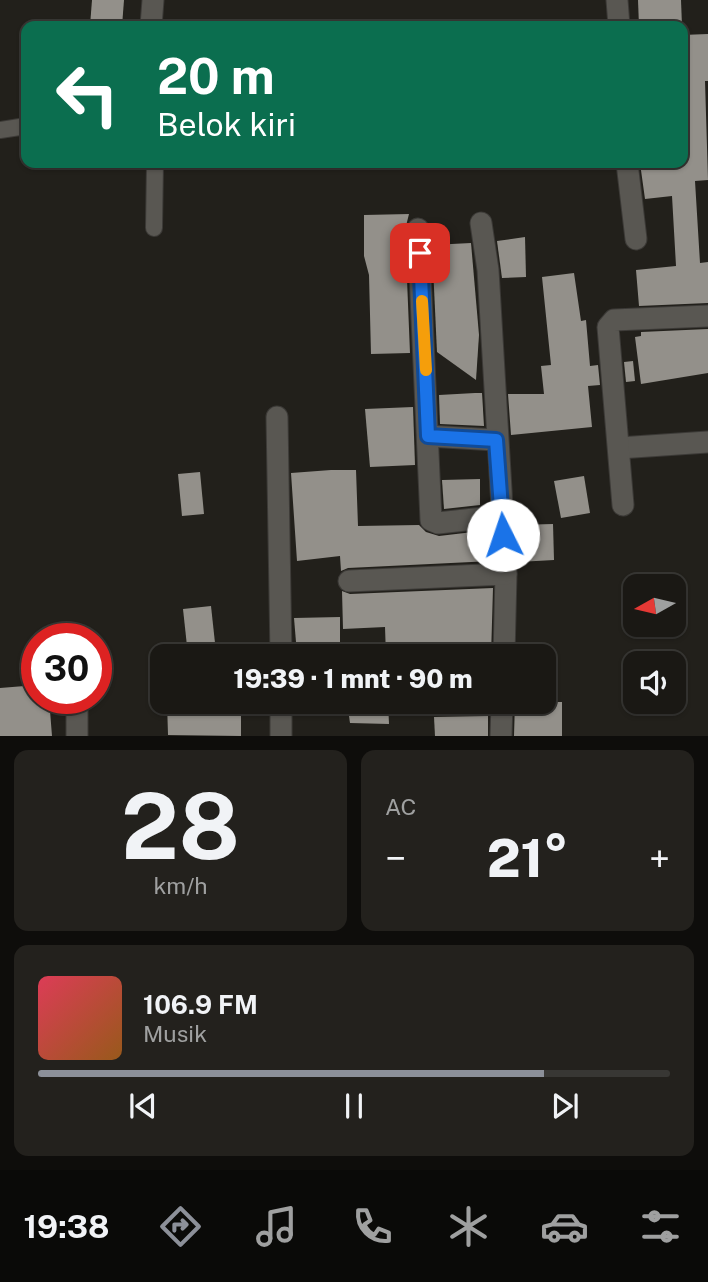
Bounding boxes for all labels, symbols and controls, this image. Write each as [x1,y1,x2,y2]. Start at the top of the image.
text: 20 m [157,47,275,105]
icon: left [42,49,133,140]
text: Belok kiri [157,106,296,143]
pin [390,223,450,283]
icon: arrive [401,234,439,272]
position arrow [466,498,540,572]
north arrow [623,574,686,637]
map controls [623,574,686,714]
speed limit sign: 30 [21,623,112,714]
button: sound [623,651,686,714]
text: 19:39 · 1 mnt · 90 m [233,663,473,694]
text: 28 [121,773,240,879]
text: AC [385,793,416,820]
text: 21° [487,828,568,889]
text: − [385,836,406,881]
text: + [649,836,670,881]
text: km/h [153,872,208,899]
text: 106.9 FM [143,989,258,1020]
text: Musik [143,1020,207,1047]
icon: previous [124,1087,162,1125]
icon: pause [335,1087,373,1125]
icon: next [546,1087,584,1125]
icon: directions [156,1202,205,1251]
icon: music [252,1202,301,1251]
icon: phone [348,1202,397,1251]
icon: climate [444,1202,493,1251]
icon: car [540,1202,589,1251]
icon: filters [636,1202,685,1251]
text: 19:38 [23,1208,109,1245]

